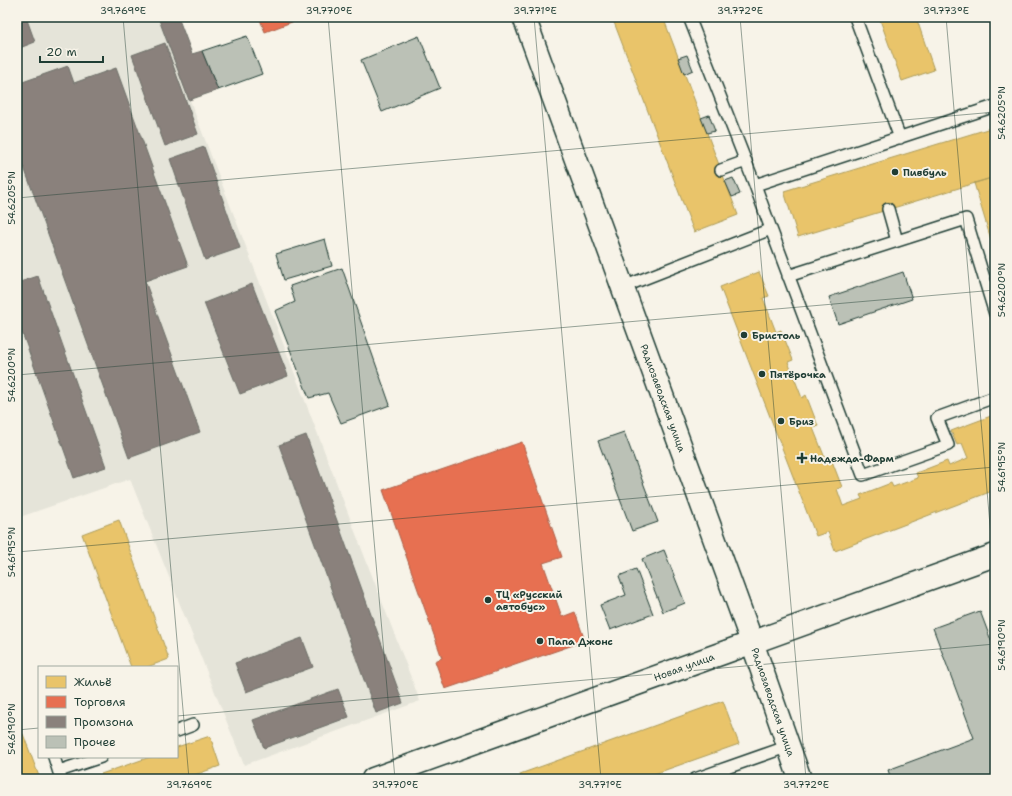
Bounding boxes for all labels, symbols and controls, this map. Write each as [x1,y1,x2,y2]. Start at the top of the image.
text: 39.769°E [100,4,146,17]
text: 39.770°E [306,4,352,17]
text: 39.771°E [513,4,557,17]
text: 39.772°E [717,4,763,17]
text: 39.773°E [923,4,969,17]
scale bar [40,38,103,64]
text: 20 m [46,44,77,60]
text: 54.6205°N [995,86,1008,140]
place label: Пивбуль [903,166,947,179]
marker: Пивбуль [890,167,900,177]
text: 54.6205°N [5,171,18,225]
text: 54.6200°N [995,263,1008,317]
place label: Бристоль [752,329,801,342]
marker: Бристоль [739,330,749,340]
street label: Радиозаводская улица [637,342,689,455]
text: 54.6200°N [5,348,18,402]
place label: Пятёрочка [770,368,826,381]
marker: Пятёрочка [757,369,767,379]
place label: Бриз [789,415,815,428]
marker: Бриз [776,416,786,426]
text: 54.6195°N [995,442,1008,492]
place label: Надежда-Фарм [810,452,894,465]
marker: Надежда-Фарм [797,453,807,463]
text: 54.6195°N [5,527,18,577]
place label: ТЦ «Русский автобус» [496,588,562,613]
marker: ТЦ «Русский автобус» [483,595,493,605]
text: 54.6190°N [995,619,1008,671]
place label: Папа Джонс [548,635,613,648]
marker: Папа Джонс [535,636,545,646]
street label: Радиозаводская улица [748,646,798,759]
street label: Новая улица [652,650,717,684]
legend [38,666,178,758]
text: Жильё [74,674,112,690]
text: Торговля [74,694,126,710]
text: 54.6190°N [5,703,18,755]
text: Промзона [74,714,134,730]
text: Прочее [74,734,116,750]
text: 39.769°E [166,778,212,791]
text: 39.770°E [372,778,418,791]
text: 39.771°E [578,778,622,791]
text: 39.772°E [783,778,829,791]

